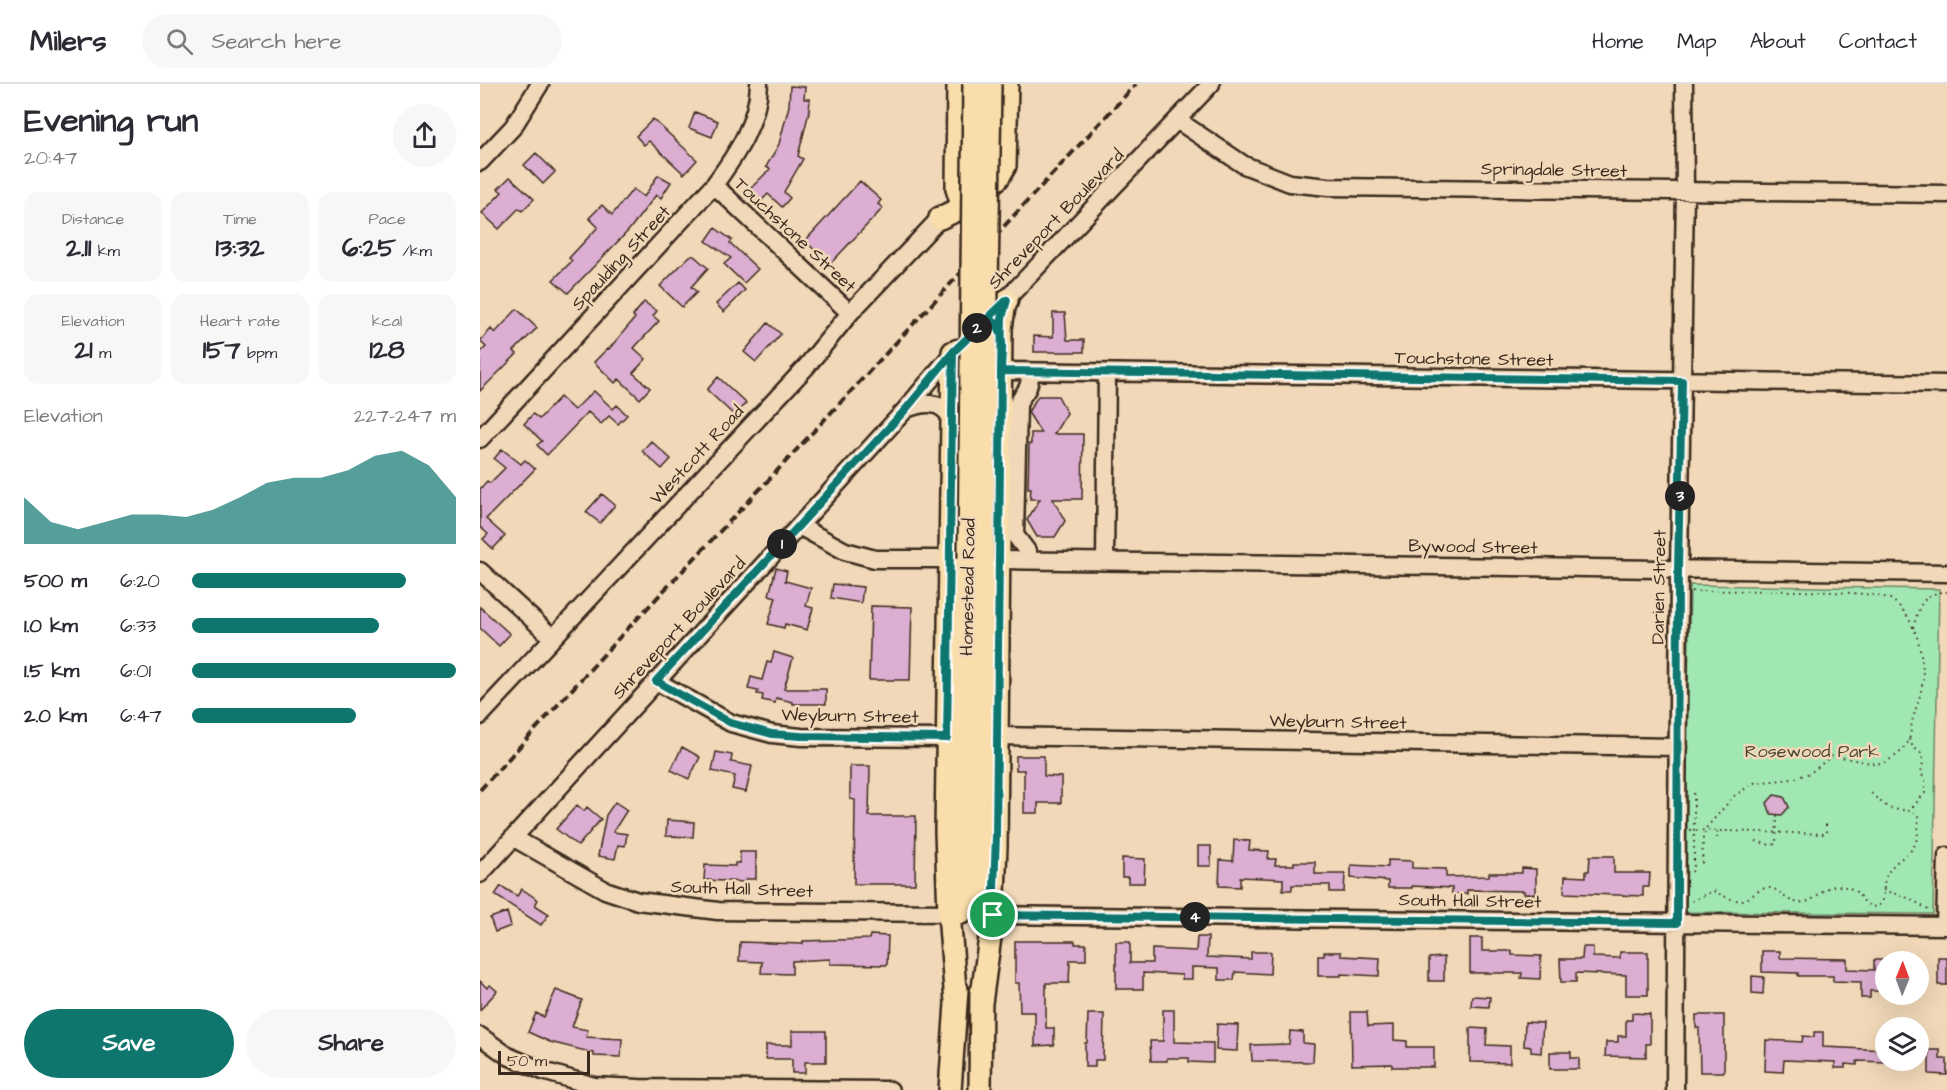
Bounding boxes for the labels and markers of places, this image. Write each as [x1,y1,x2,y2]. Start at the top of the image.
pin: 2 [962,313,992,343]
pin: 3 [1665,481,1695,511]
pin: 1 [767,529,797,559]
pin [967,889,1018,940]
pin: 4 [1180,902,1210,932]

